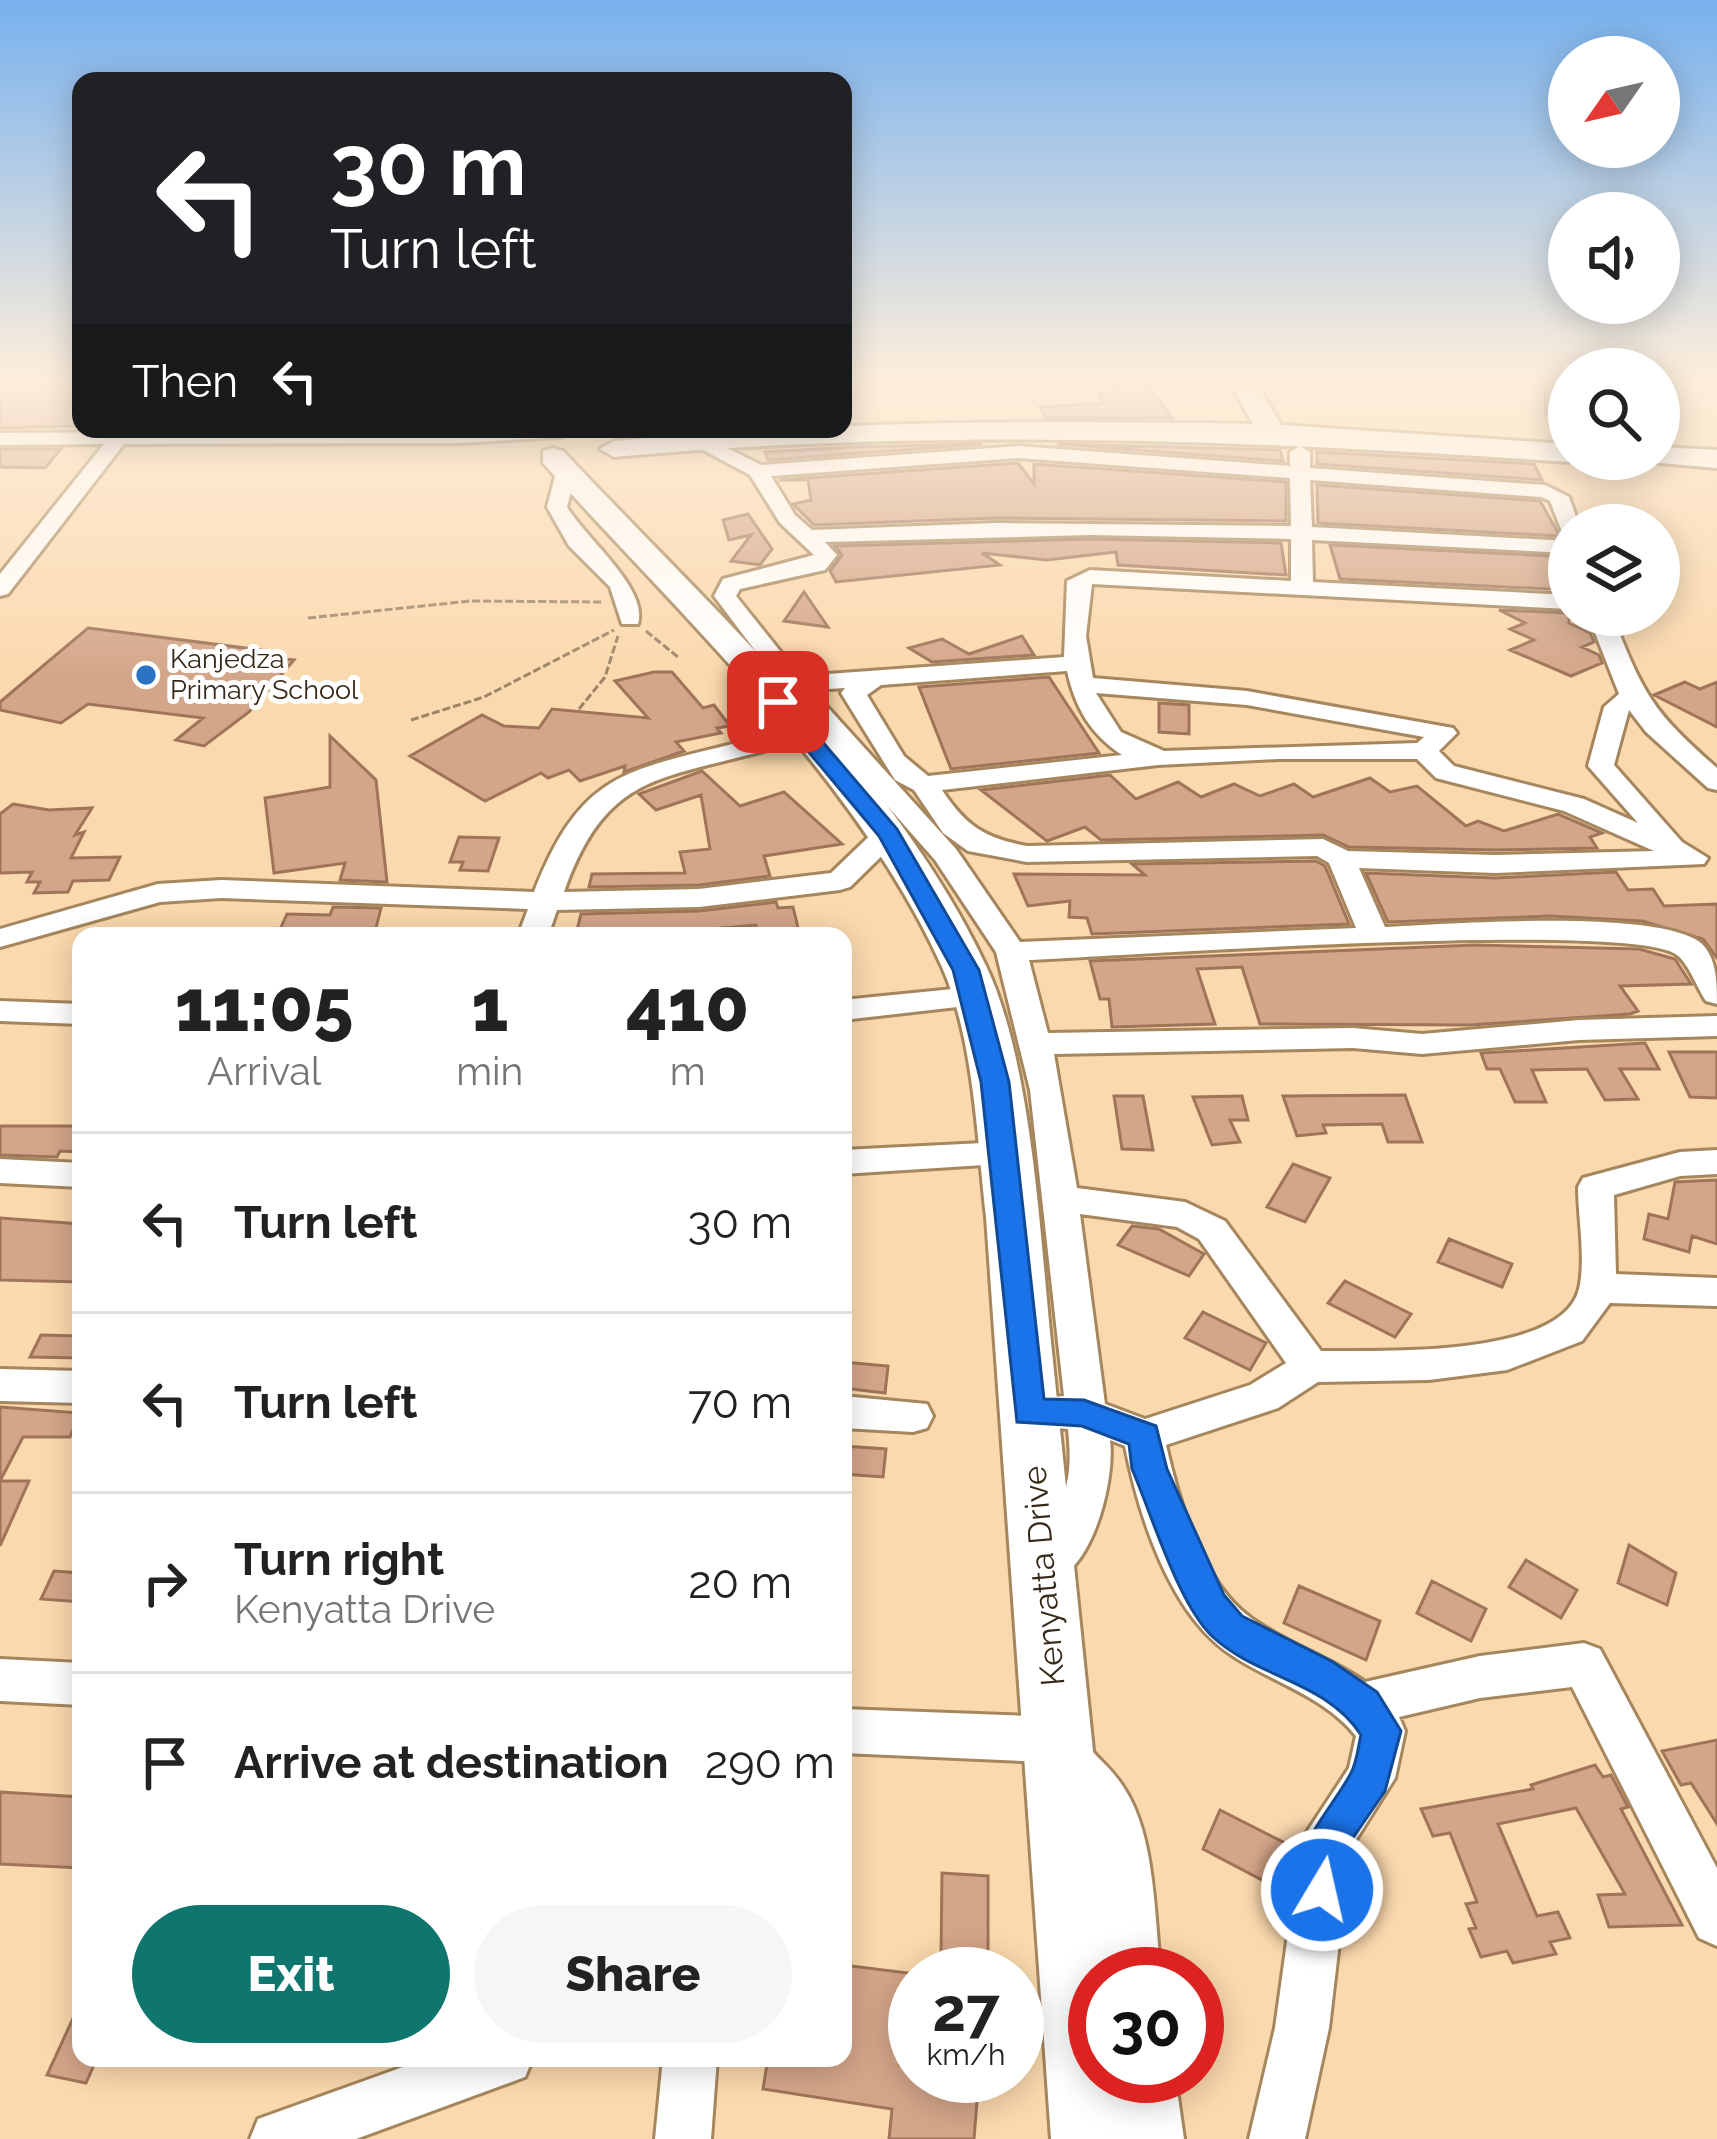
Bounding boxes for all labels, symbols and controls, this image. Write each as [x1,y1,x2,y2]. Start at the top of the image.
north arrow [1548,36,1680,168]
map controls [1548,36,1680,636]
text: 30 m [330,116,527,215]
icon: left [132,120,288,276]
button: sound [1548,192,1680,324]
text: Turn left [330,217,537,281]
icon: left [262,348,328,414]
button: search [1548,348,1680,480]
text: Then [132,355,238,408]
button: layers [1548,504,1680,636]
place label: Kanjedza Primary School [170,643,359,705]
pin [727,651,829,753]
marker: Kanjedza Primary School [133,662,159,688]
icon: arrive [745,669,811,735]
text: 11:05 [175,963,353,1048]
text: 1 [471,963,508,1048]
text: 410 [626,963,749,1048]
text: Arrival [207,1048,321,1094]
text: min [456,1048,523,1094]
text: m [670,1048,706,1094]
icon: left [132,1190,198,1256]
text: Turn left [234,1196,417,1249]
text: 30 m [688,1196,792,1249]
icon: left [132,1370,198,1436]
text: Turn left [234,1376,417,1429]
text: 70 m [688,1376,792,1429]
street label: Kenyatta Drive [1014,1464,1073,1688]
text: Turn right [234,1533,444,1586]
icon: right [132,1550,198,1616]
text: 20 m [688,1556,792,1609]
text: Kenyatta Drive [234,1586,495,1632]
icon: arrive [132,1730,198,1796]
text: Arrive at destination [234,1736,669,1789]
text: 290 m [705,1736,835,1789]
position arrow [1259,1827,1385,1953]
button: Exit [132,1905,450,2043]
button: Share [474,1905,792,2043]
speed limit sign: 30 [1068,1947,1224,2103]
text: 27 [932,1975,1000,2045]
text: km/h [926,2037,1006,2072]

